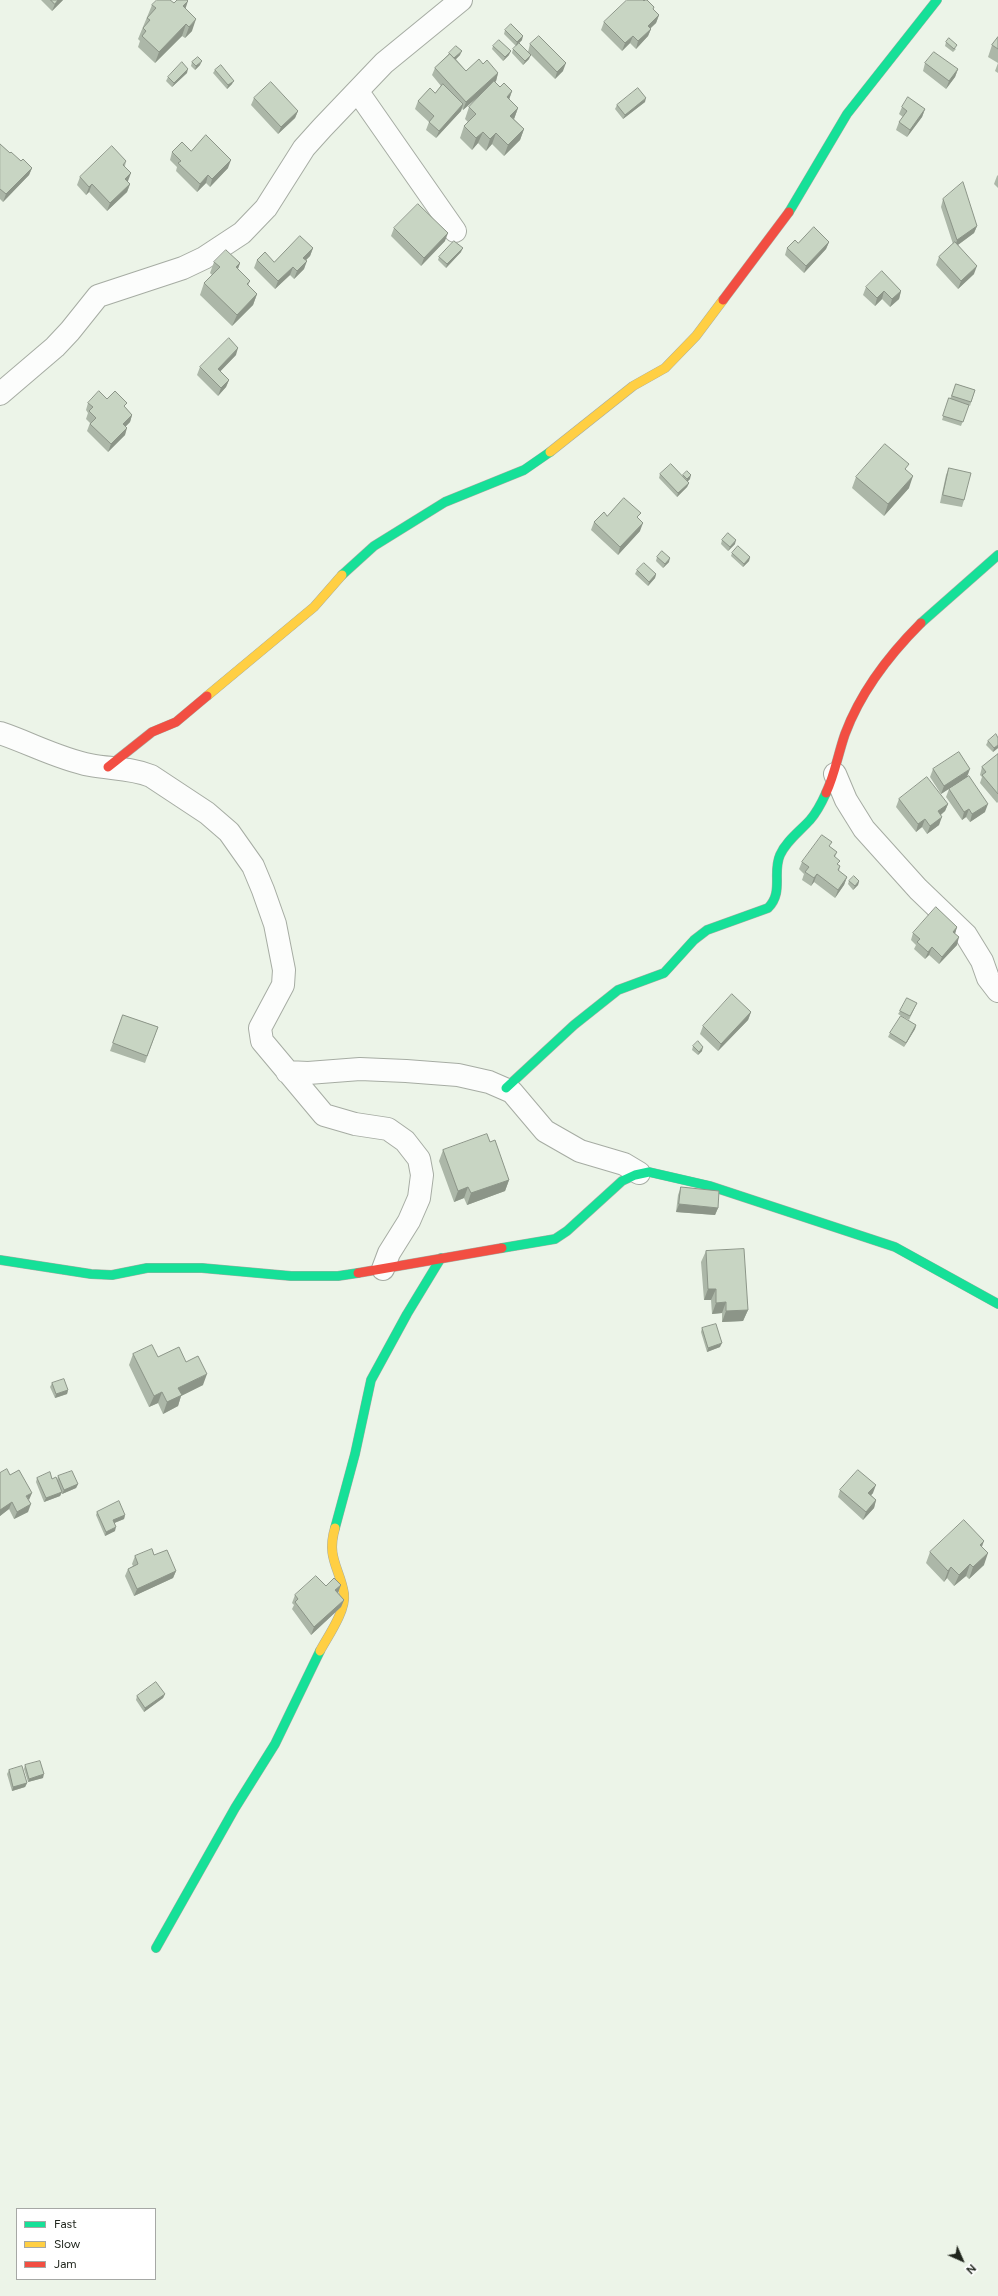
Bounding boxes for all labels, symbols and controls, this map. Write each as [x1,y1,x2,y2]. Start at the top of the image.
legend [16,2208,156,2280]
text: Fast [54,2217,77,2231]
text: Slow [54,2237,80,2251]
north arrow [942,2240,982,2280]
text: Jam [54,2257,77,2271]
text: N [963,2261,978,2276]

